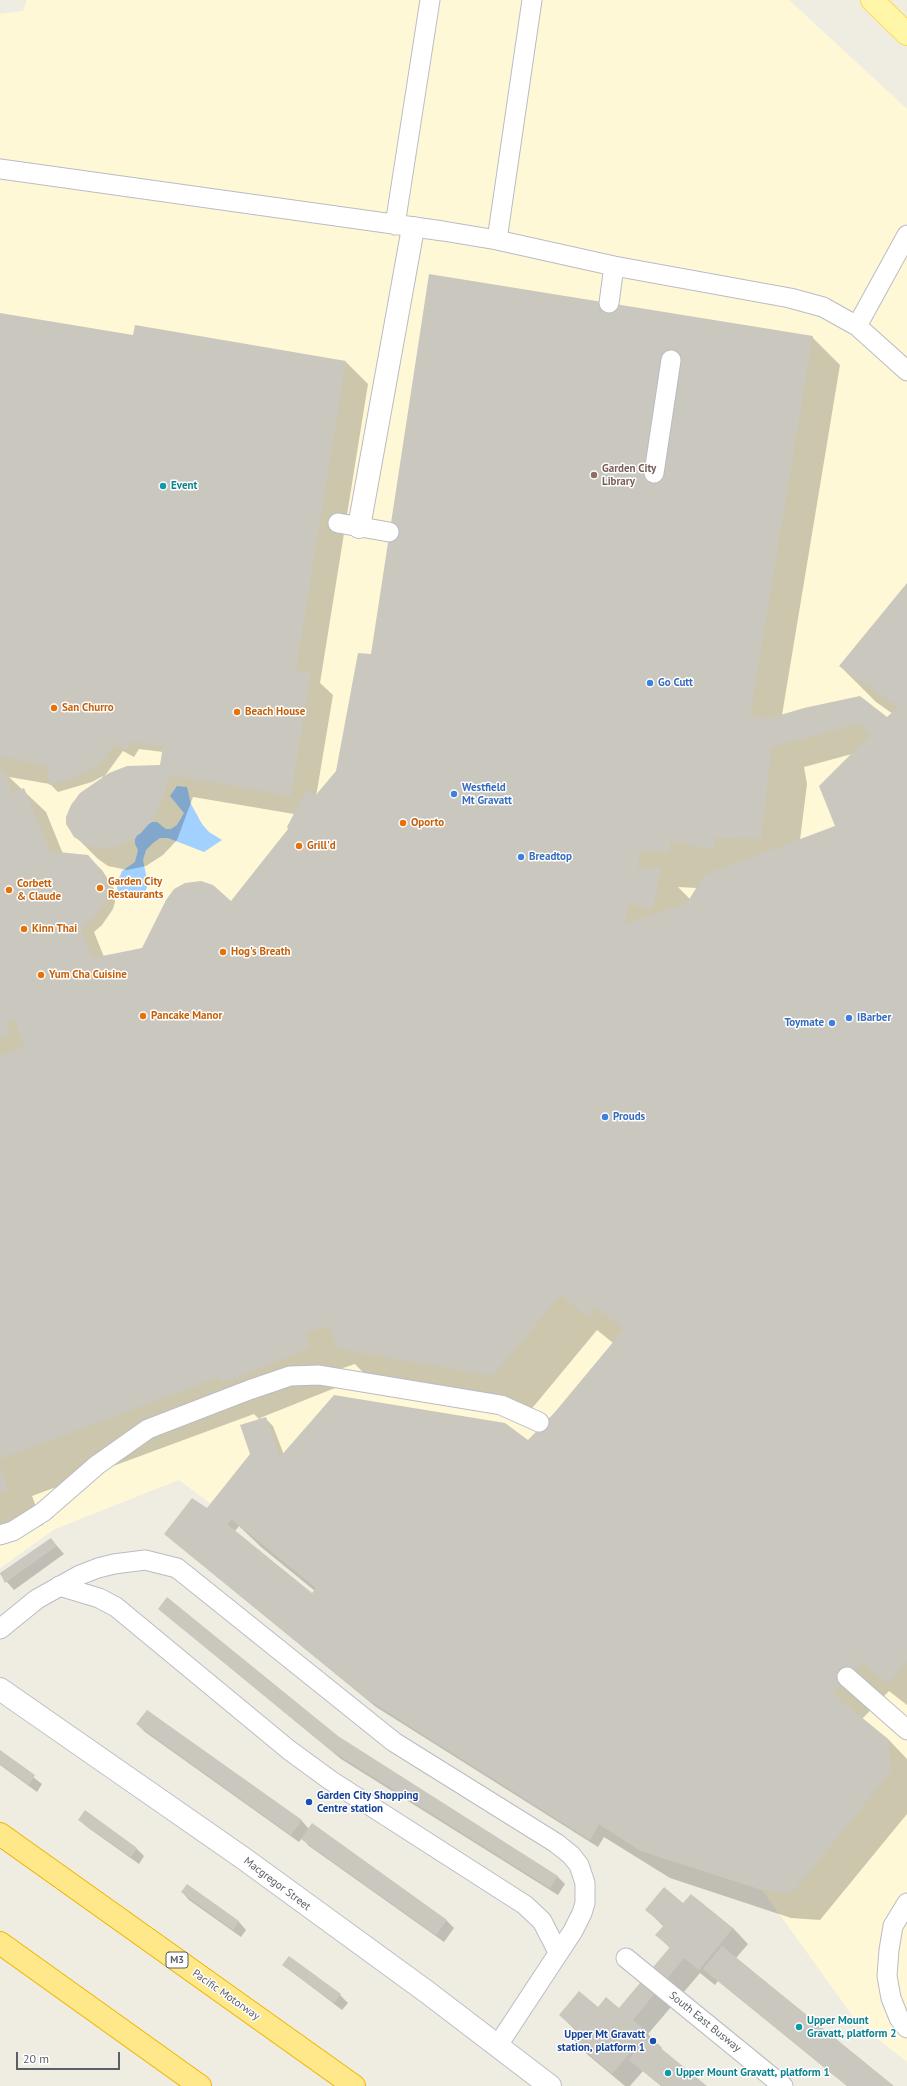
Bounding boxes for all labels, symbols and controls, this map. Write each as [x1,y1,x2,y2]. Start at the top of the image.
place label: Garden City Library [602,462,656,488]
marker: Garden City Library [589,470,599,480]
place label: Event [171,479,197,493]
marker: Event [158,481,168,491]
place label: Go Cutt [658,676,693,690]
marker: Go Cutt [645,678,655,688]
place label: San Churro [62,701,114,715]
marker: San Churro [49,703,59,713]
place label: Beach House [245,705,305,719]
marker: Beach House [232,707,242,717]
place label: Westfield Mt Gravatt [462,781,512,807]
marker: Westfield Mt Gravatt [449,789,459,799]
place label: Oporto [411,816,444,830]
marker: Oporto [398,818,408,828]
place label: Grill'd [307,839,336,853]
marker: Grill'd [294,841,304,851]
place label: Breadtop [529,850,572,864]
marker: Breadtop [516,852,526,862]
place label: Garden City Restaurants [108,875,163,901]
place label: Corbett & Claude [17,877,61,903]
marker: Garden City Restaurants [95,883,105,893]
marker: Corbett & Claude [4,885,14,895]
place label: Kinn Thai [32,922,77,936]
marker: Kinn Thai [19,924,29,934]
place label: Hog's Breath [231,945,291,959]
marker: Hog's Breath [218,947,228,957]
place label: Yum Cha Cuisine [49,968,127,982]
marker: Yum Cha Cuisine [36,970,46,980]
place label: Pancake Manor [151,1009,222,1023]
marker: Pancake Manor [138,1011,148,1021]
place label: IBarber [857,1011,891,1025]
marker: IBarber [844,1013,854,1023]
place label: Toymate [784,1016,824,1030]
marker: Toymate [827,1018,837,1028]
place label: Prouds [613,1110,645,1124]
marker: Prouds [600,1112,610,1122]
place label: Garden City Shopping Centre station [317,1789,419,1815]
marker: Garden City Shopping Centre station [304,1797,314,1807]
street label: Macgregor Street [241,1854,313,1914]
road number: M3 [166,1952,188,1968]
street label: Pacific Motorway [190,1967,262,2023]
street label: South East Busway [666,1989,744,2055]
place label: Upper Mount Gravatt, platform 2 [807,2014,896,2040]
marker: Upper Mount Gravatt, platform 2 [794,2022,804,2032]
place label: Upper Mt Gravatt station, platform 1 [557,2028,645,2054]
marker: Upper Mt Gravatt station, platform 1 [648,2036,658,2046]
scale bar [18,2044,122,2070]
text: 20 m [23,2051,49,2066]
place label: Upper Mount Gravatt, platform 1 [676,2066,830,2080]
marker: Upper Mount Gravatt, platform 1 [663,2068,673,2078]

